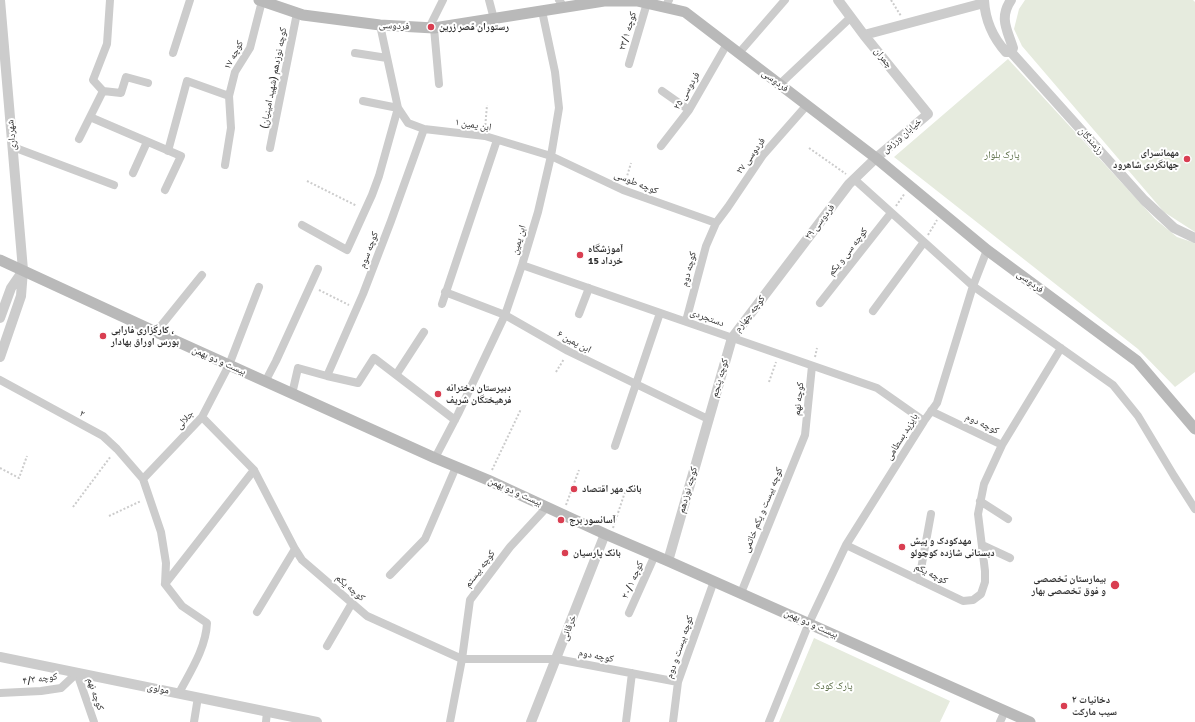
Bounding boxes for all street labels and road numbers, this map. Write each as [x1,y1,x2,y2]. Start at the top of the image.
street label: کوچه ۲۳/۱ [616,10,640,52]
street label: فردوسی [378,19,410,33]
street label: کوچه نوزدهم (شهید امینیان) [258,26,290,130]
street label: ۱۷ کوچه [222,39,246,71]
street label: چمران [871,45,895,71]
street label: فردوسی [759,67,791,95]
street label: فردوسی ۲۵ [671,70,703,112]
street label: ابن یمین ۱ [454,116,492,134]
street label: خیابان ورزش [880,116,924,156]
street label: شهرداری [5,119,19,151]
street label: رزمندگان [1076,125,1106,157]
street label: فردوسی ۲۷ [734,136,768,176]
street label: کوچه طوسی [612,169,660,197]
street label: فردوسی ۲۹ [802,202,838,242]
street label: ابن یمین [509,224,529,256]
street label: کوچه سی و یکم [825,226,871,278]
street label: کوچه سوم [357,230,381,270]
street label: کوچه دوم [679,250,699,288]
street label: فردوسی [1014,268,1046,296]
street label: کوچه چهارم [732,293,768,335]
street label: دستجردی [688,306,726,330]
street label: ابن یمین ۶ [555,328,593,356]
street label: بیست و دو بهمن [190,344,248,378]
street label: کوچه پنجم [709,357,731,399]
street label: کوچه نهم [791,382,807,416]
street label: ۲ [77,408,87,420]
street label: جلالی [173,408,197,432]
street label: بایزید بسطامی [883,411,921,463]
street label: کوچه دوم [963,411,1001,437]
street label: کوچه نوزدهم [676,465,700,515]
street label: کوچه بیست و یکم خاتمی [740,466,786,554]
street label: بیست و دو بهمن [486,475,544,509]
street label: کوچه بیستم [462,548,498,590]
street label: کوچه ۲۰/۱ [619,559,647,601]
street label: کوچه یکم [913,561,949,587]
street label: کوچه یکم [333,572,367,604]
street label: بیست و دو بهمن [782,607,840,641]
street label: خرقانی [559,613,579,643]
street label: کوچه بیست و دوم [664,614,696,680]
street label: کوچه دوم [577,647,615,665]
street label: کوچه ۴/۳ [22,671,58,687]
street label: کوچه نهم [84,676,106,712]
street label: مولوی [146,681,170,697]

